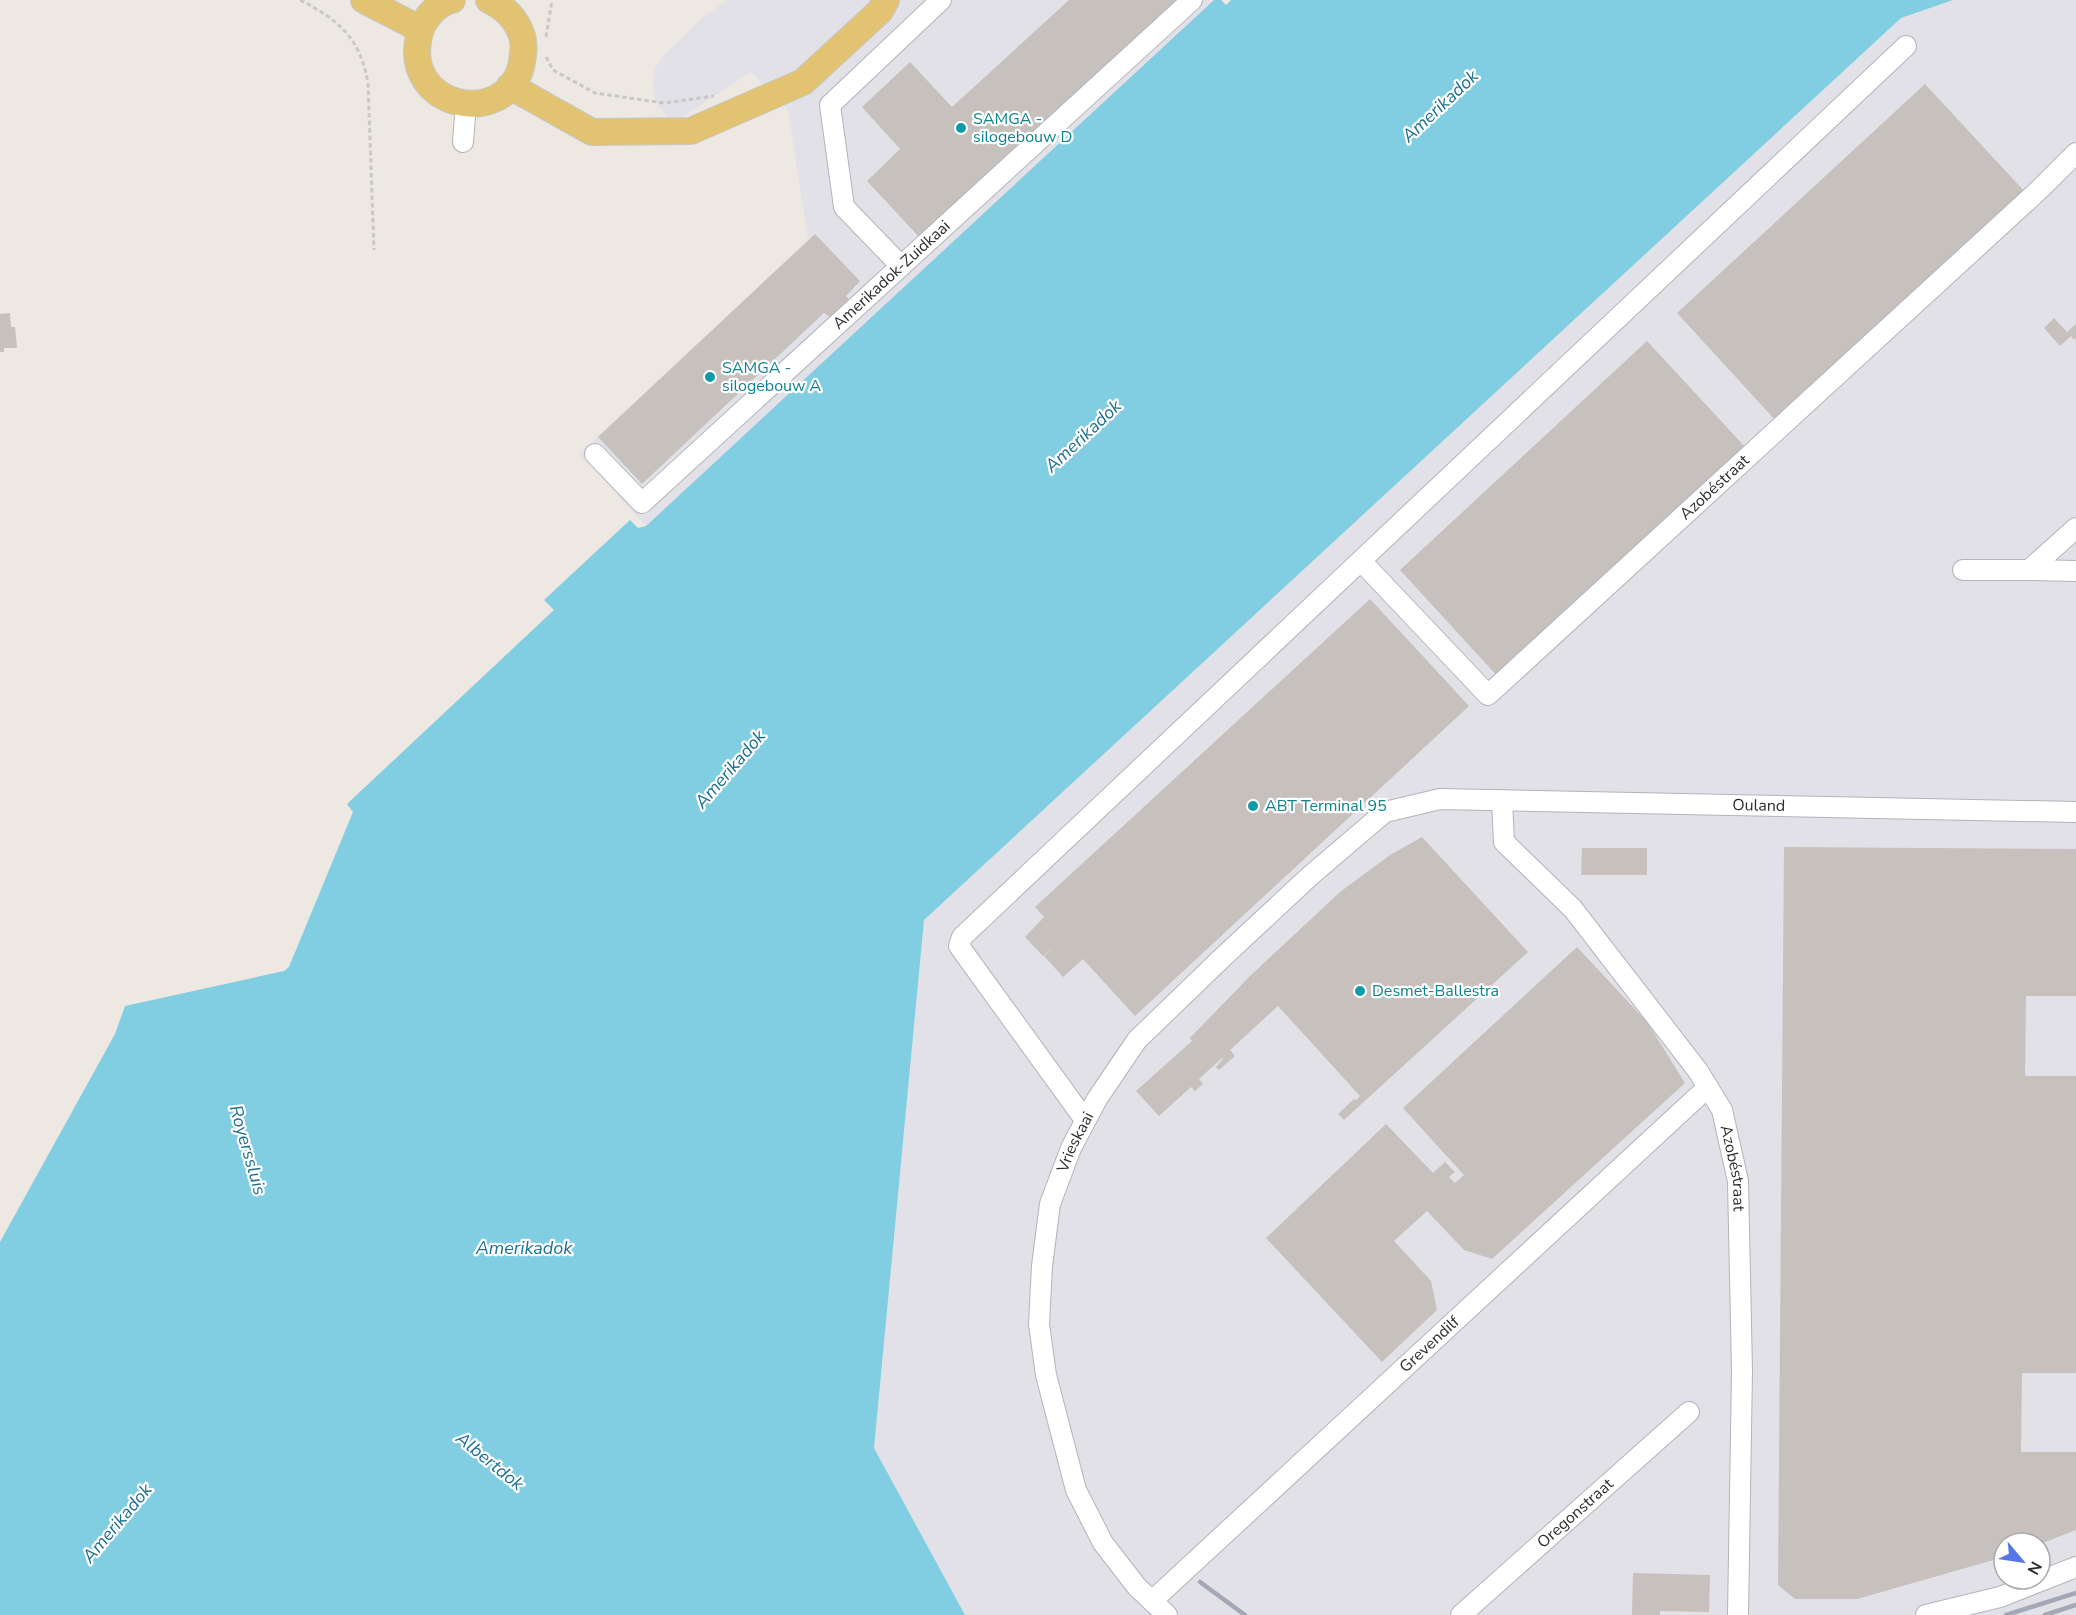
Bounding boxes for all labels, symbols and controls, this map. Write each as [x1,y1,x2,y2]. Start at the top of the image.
water label: Amerikadok [1396,64,1484,148]
place label: SAMGA - silogebouw D [973,108,1073,148]
marker: SAMGA - silogebouw D [954,121,968,135]
street label: Amerikadok-Zuidkaai [828,215,955,334]
place label: SAMGA - silogebouw A [722,357,822,397]
marker: SAMGA - silogebouw A [703,370,717,384]
water label: Amerikadok [1039,394,1127,478]
street label: Azobéstraat [1675,449,1754,525]
water label: Amerikadok [689,724,771,814]
street label: Ouland [1732,794,1786,817]
place label: ABT Terminal 95 [1265,795,1387,817]
marker: ABT Terminal 95 [1246,799,1260,813]
place label: Desmet-Ballestra [1372,980,1499,1002]
marker: Desmet-Ballestra [1353,984,1367,998]
water label: Royerssluis [224,1102,272,1198]
street label: Vrieskaai [1052,1108,1099,1176]
street label: Azobéstraat [1715,1123,1750,1212]
water label: Amerikadok [475,1236,573,1260]
street label: Grevendilf [1395,1311,1465,1378]
water label: Albertdok [450,1426,530,1496]
street label: Oregonstraat [1532,1473,1618,1553]
water label: Amerikadok [76,1477,158,1569]
north arrow [1992,1531,2052,1591]
text: N [2022,1557,2047,1578]

